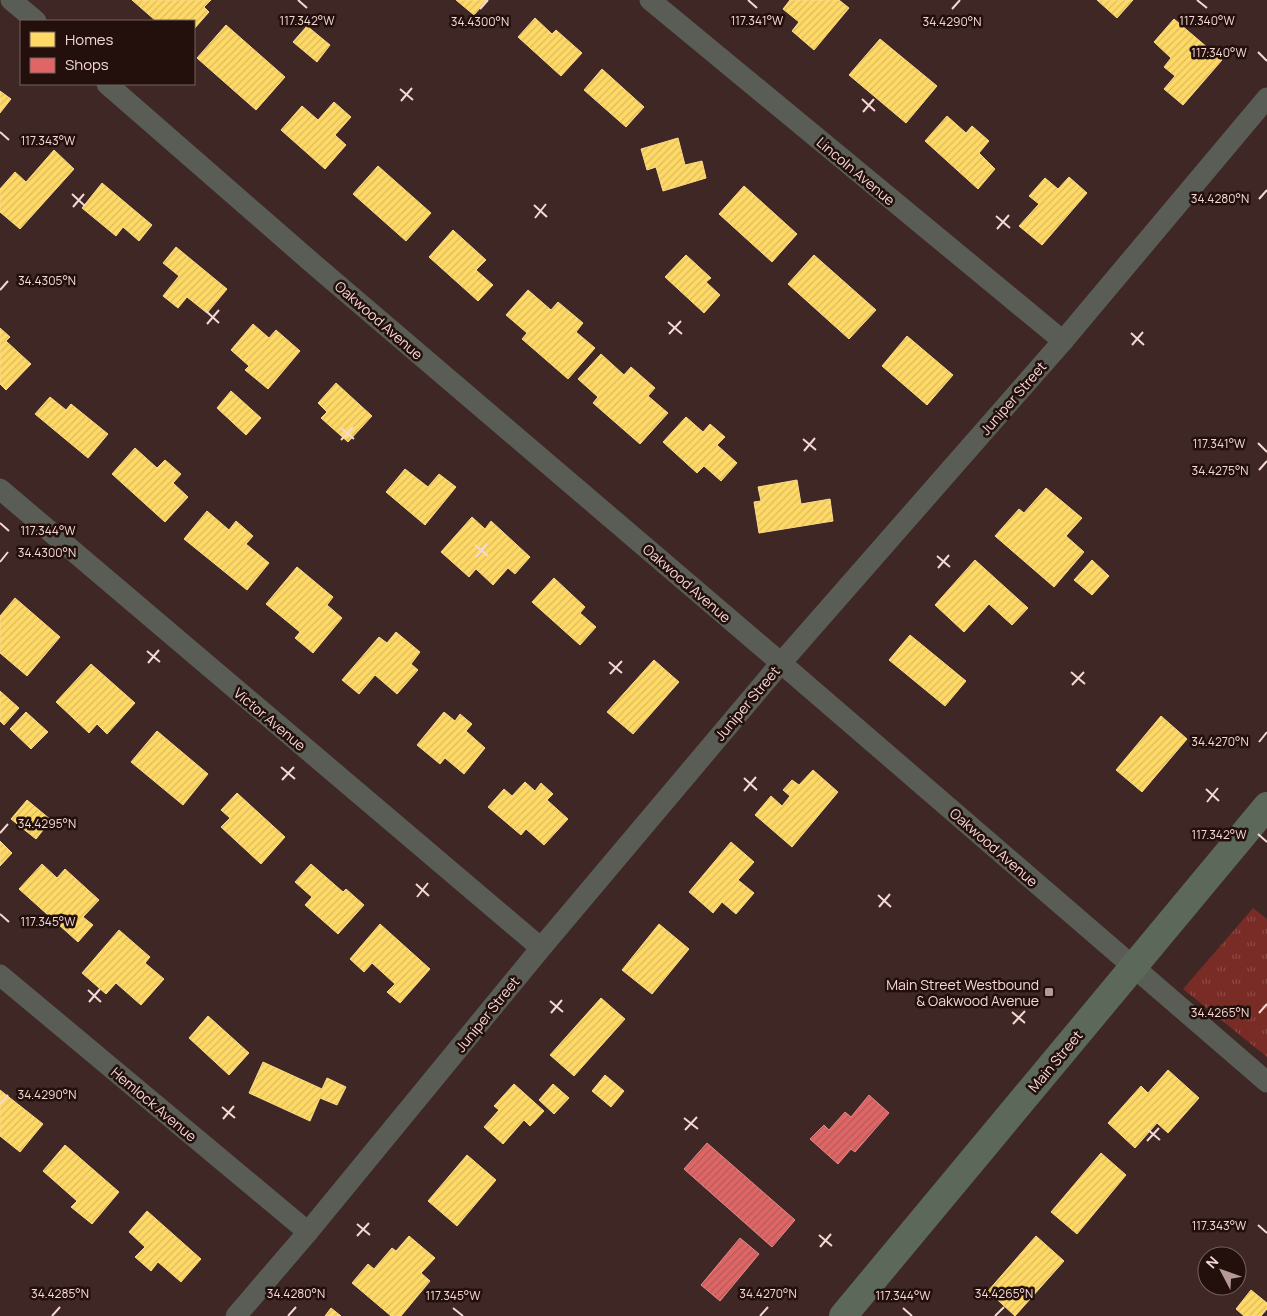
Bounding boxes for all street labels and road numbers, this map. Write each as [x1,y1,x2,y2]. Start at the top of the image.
street label: Lincoln Avenue [813,133,899,209]
street label: Oakwood Avenue [331,276,427,364]
street label: Juniper Street [976,357,1051,439]
street label: Oakwood Avenue [639,539,735,627]
street label: Juniper Street [710,661,784,744]
street label: Victor Avenue [230,683,310,755]
street label: Oakwood Avenue [946,803,1042,891]
street label: Juniper Street [451,972,524,1056]
street label: Main Street [1024,1026,1087,1096]
street label: Hemlock Avenue [107,1063,201,1145]

